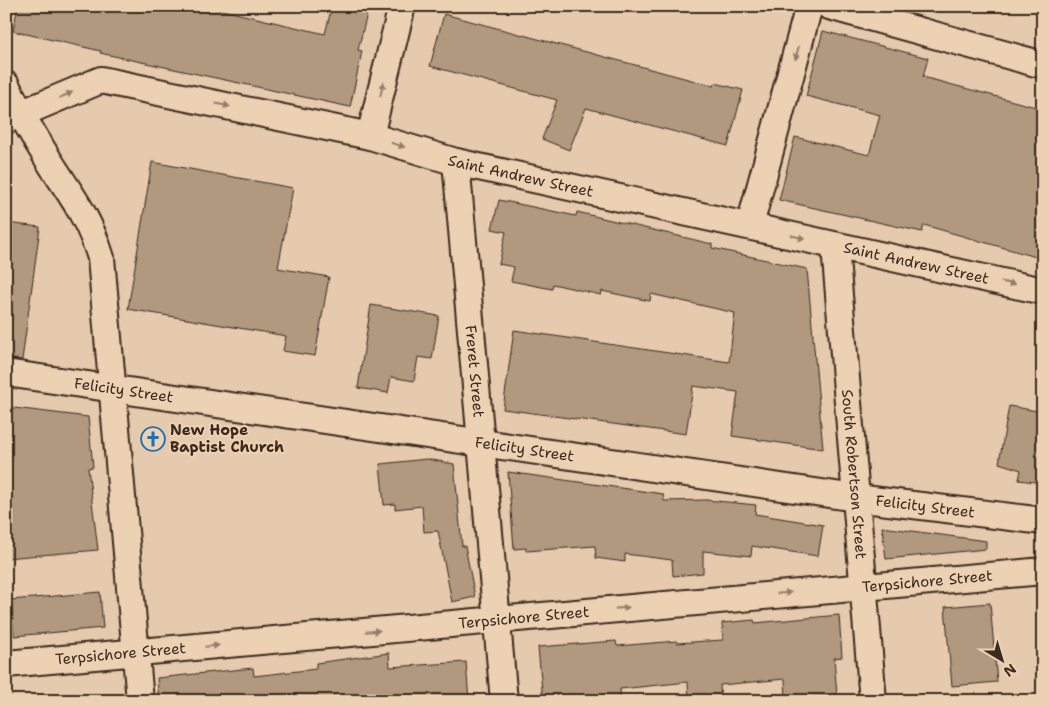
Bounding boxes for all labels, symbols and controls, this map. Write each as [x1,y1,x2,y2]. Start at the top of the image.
one-way arrow [792,46,800,61]
one-way arrow [378,81,386,96]
one-way arrow [59,90,73,98]
one-way arrow [215,101,230,109]
one-way arrow [391,141,406,149]
street label: Saint Andrew Street [446,150,595,202]
one-way arrow [790,233,805,241]
street label: Saint Andrew Street [842,237,991,289]
one-way arrow [1000,279,1015,287]
street label: Freret Street [461,324,489,418]
street label: Felicity Street [73,373,175,407]
street label: South Robertson Street [837,388,871,560]
place label: New Hope Baptist Church [170,420,284,457]
church icon: New Hope Baptist Church [140,426,166,452]
street label: Felicity Street [474,432,575,466]
street label: Felicity Street [874,490,976,523]
street label: Terpsichore Street [861,566,994,597]
one-way arrow [777,589,793,597]
street label: Terpsichore Street [458,602,590,633]
one-way arrow [615,604,631,612]
one-way arrow [366,627,382,635]
north arrow [976,634,1026,684]
street label: Terpsichore Street [54,638,187,670]
one-way arrow [204,641,220,649]
text: N [1000,660,1020,681]

